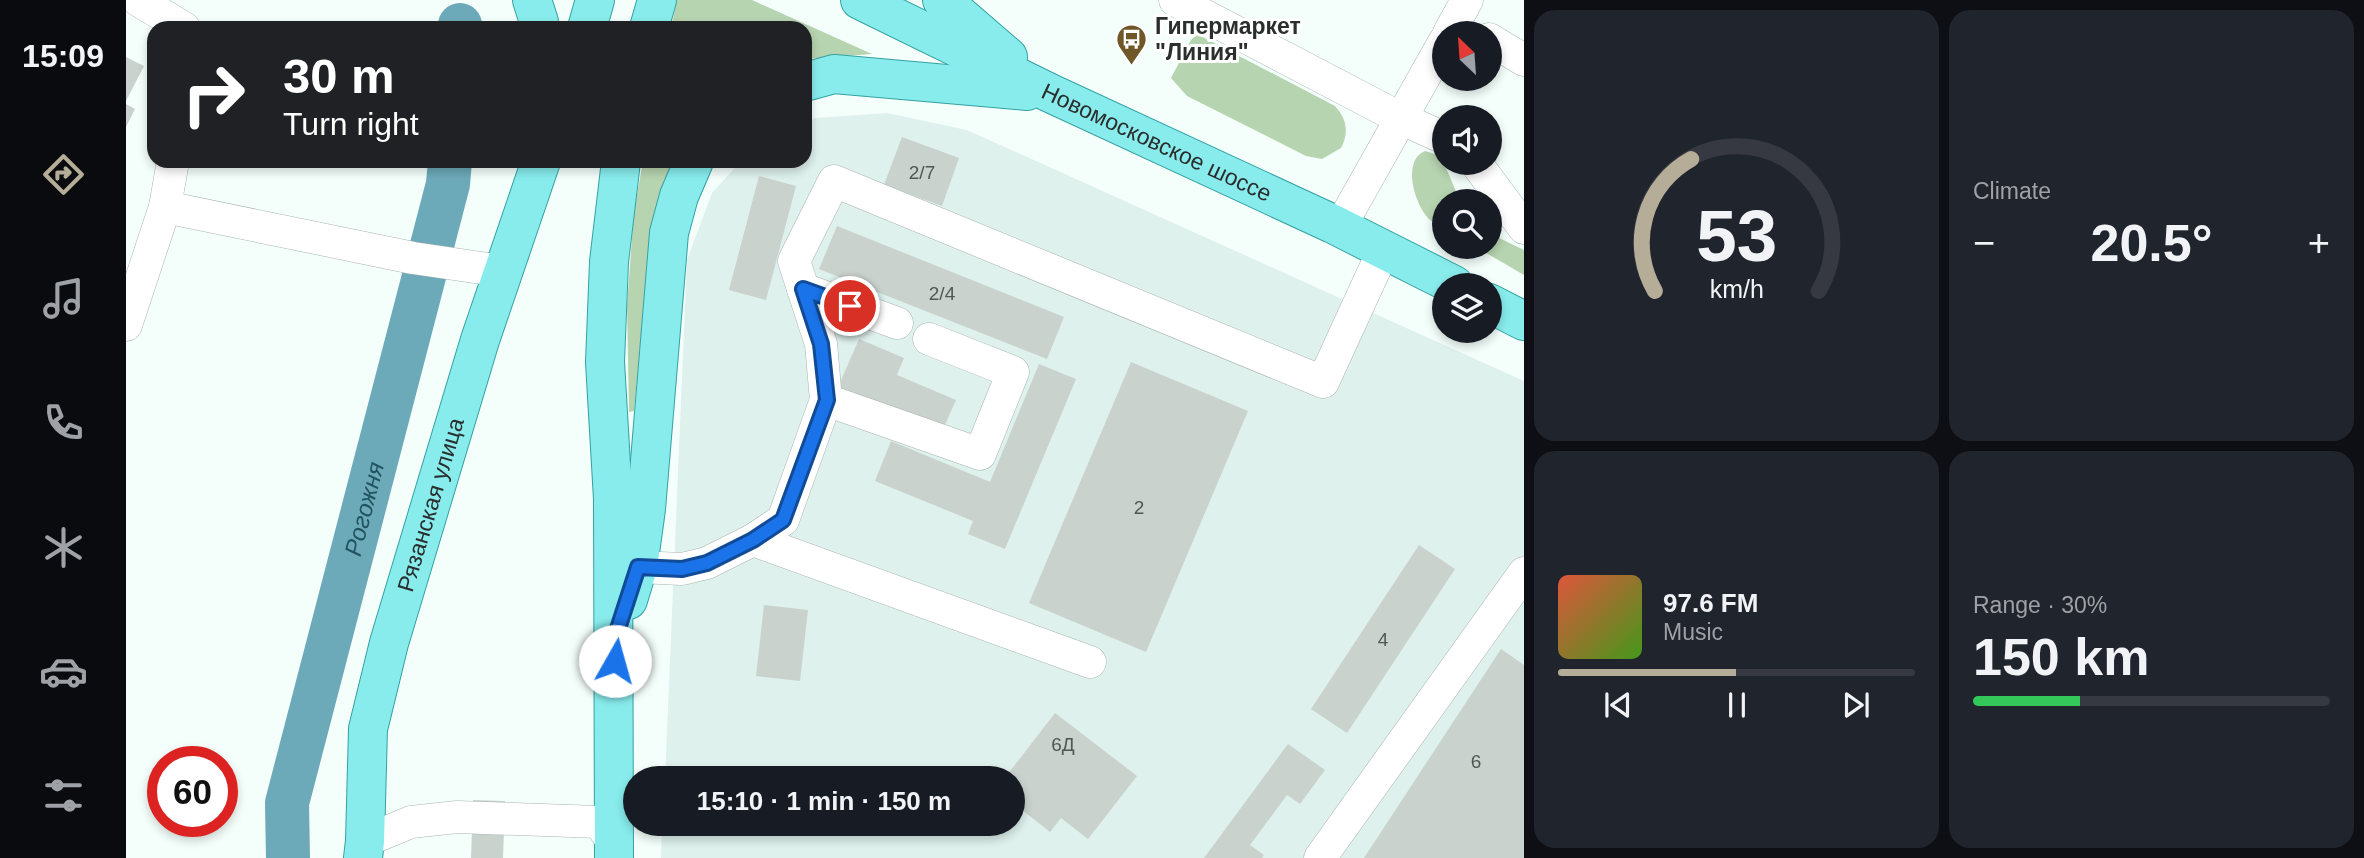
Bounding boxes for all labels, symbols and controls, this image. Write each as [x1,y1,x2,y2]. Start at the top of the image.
place label: Гипермаркет "Линия" [1155,13,1301,65]
north arrow [1432,21,1502,91]
map controls [1432,21,1502,343]
bus stop icon: Гипермаркет "Линия" [1115,22,1149,66]
text: 15:09 [22,38,104,74]
icon: right [168,49,259,140]
text: 30 m [283,49,395,103]
street label: Новомосковское шоссе [1038,78,1276,207]
button: sound [1432,105,1502,175]
text: Turn right [283,106,419,142]
icon: directions [39,150,88,199]
house number: 2/7 [909,162,935,183]
text: Climate [1973,178,2051,204]
button: search [1432,189,1502,259]
text: 53 [1696,196,1777,277]
text: 20.5° [2090,214,2213,272]
text: − [1973,222,1995,264]
text: + [2308,222,2330,264]
button: layers [1432,273,1502,343]
icon: music [39,274,88,323]
text: km/h [1709,275,1764,303]
pin [820,276,880,336]
house number: 2/4 [929,283,956,304]
icon: arrive [831,287,869,325]
icon: phone [39,398,88,447]
street label: Рязанская улица [392,415,469,595]
water label: Рогожня [338,459,389,559]
house number: 2 [1134,497,1144,518]
icon: climate [39,523,88,572]
text: 97.6 FM [1663,588,1758,618]
text: Range · 30% [1973,592,2107,618]
text: Music [1663,619,1723,645]
position arrow [578,624,652,698]
text: 150 km [1973,628,2149,686]
house number: 4 [1378,629,1389,650]
icon: car [39,647,88,696]
icon: previous [1599,686,1637,724]
icon: pause [1718,686,1756,724]
icon: next [1837,686,1875,724]
house number: 6Д [1051,734,1075,755]
speed limit sign: 60 [147,746,238,837]
house number: 6 [1471,751,1481,772]
icon: filters [39,771,88,820]
text: 15:10 · 1 min · 150 m [697,786,951,816]

